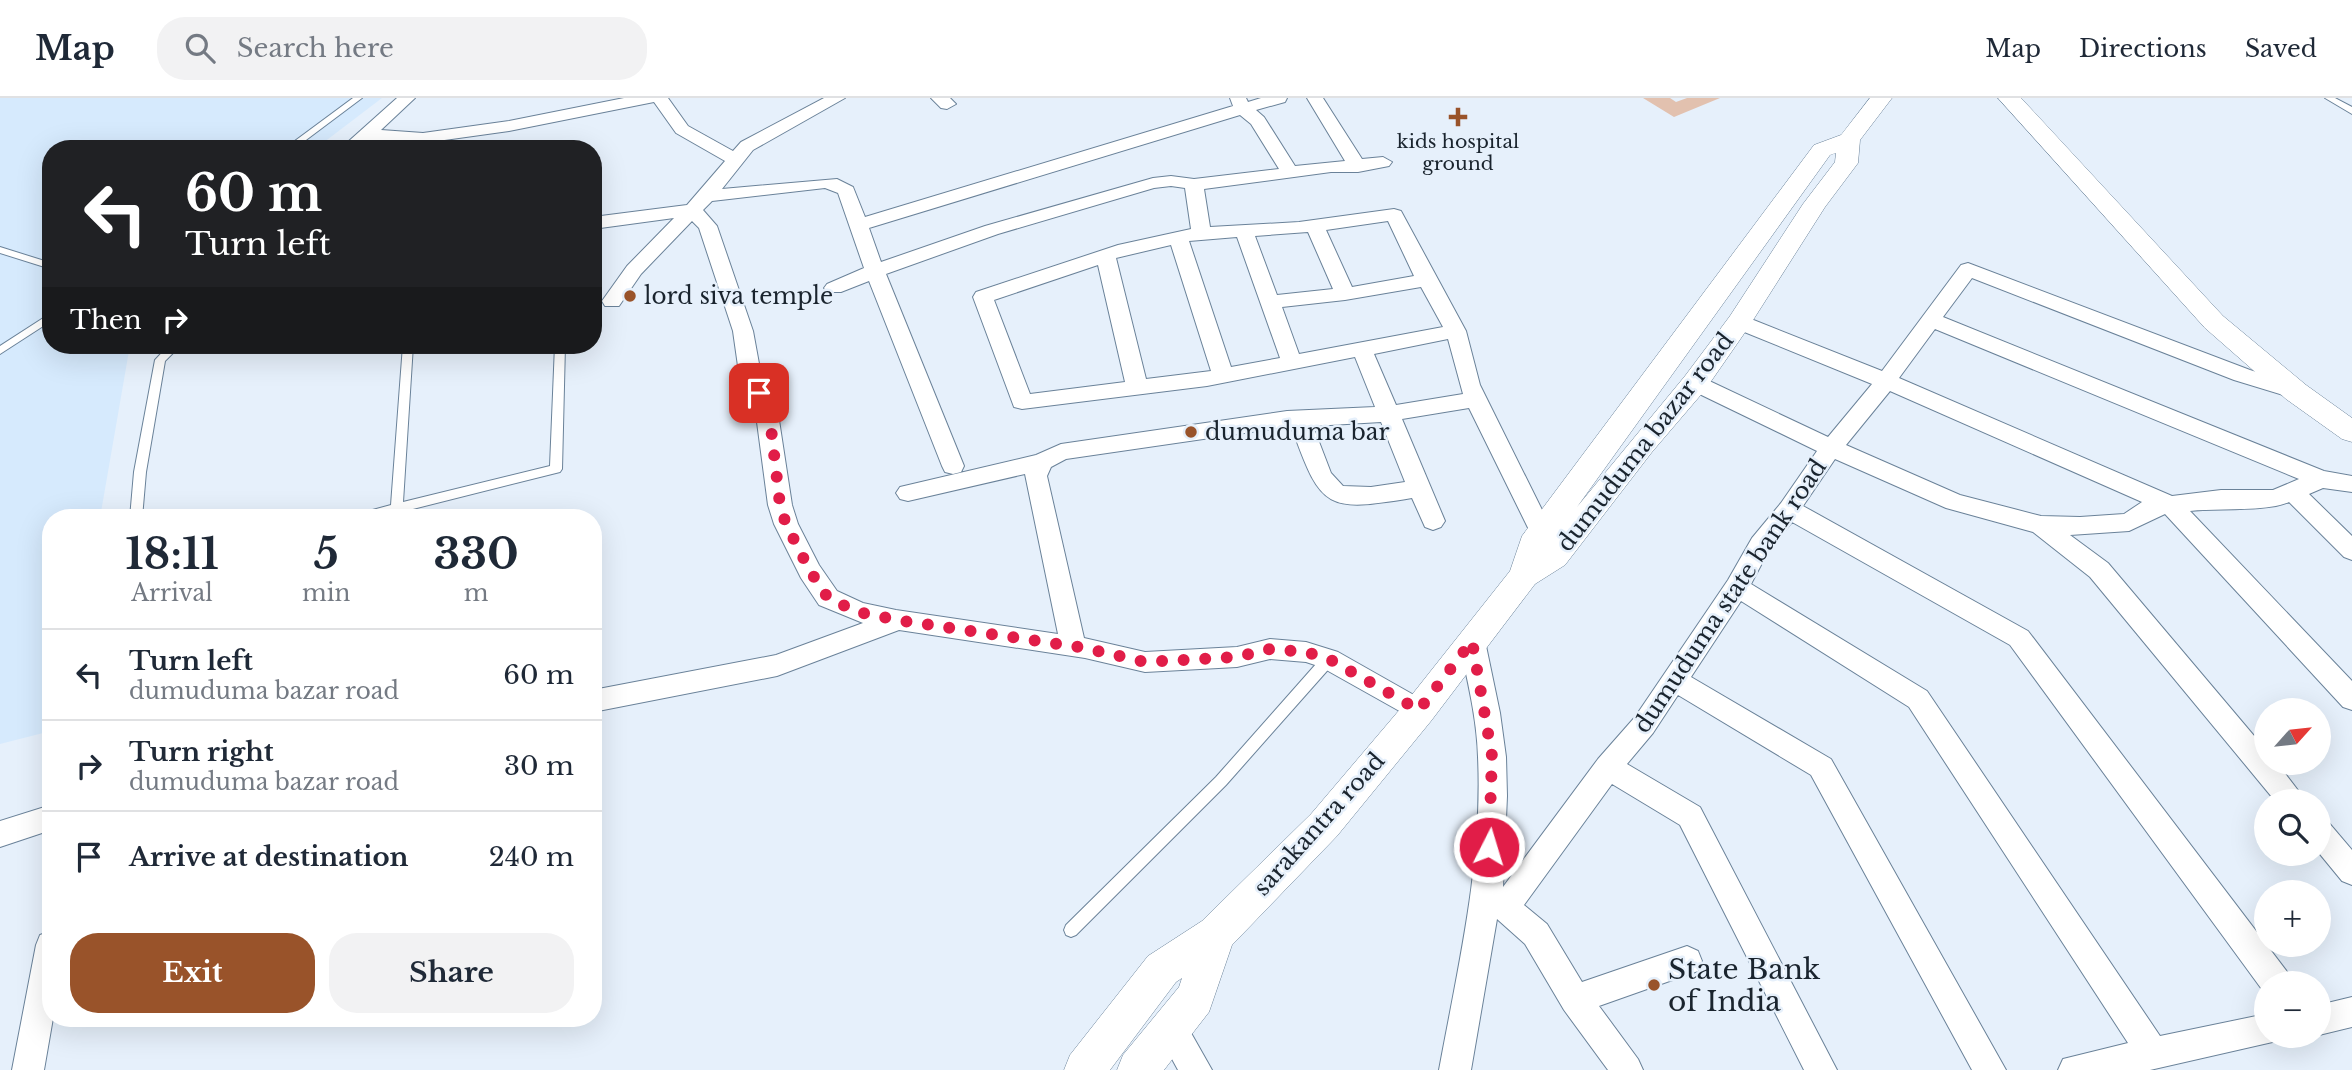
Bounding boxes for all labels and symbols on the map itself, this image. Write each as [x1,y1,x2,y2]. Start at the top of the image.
marker: kids hospital ground [1448,107,1468,127]
place label: kids hospital ground [1397,130,1519,175]
place label: lord siva temple [644,282,833,310]
marker: lord siva temple [622,288,638,304]
street label: dumuduma bazar road [1551,327,1739,557]
pin [729,363,789,423]
place label: dumuduma bar [1205,418,1390,446]
marker: dumuduma bar [1183,424,1199,440]
street label: dumuduma state bank road [1628,454,1832,738]
north arrow [2254,698,2331,775]
street label: sarakantra road [1248,747,1390,901]
position arrow [1452,810,1526,884]
place label: State Bank of India [1668,952,1821,1019]
marker: State Bank of India [1646,977,1662,993]

